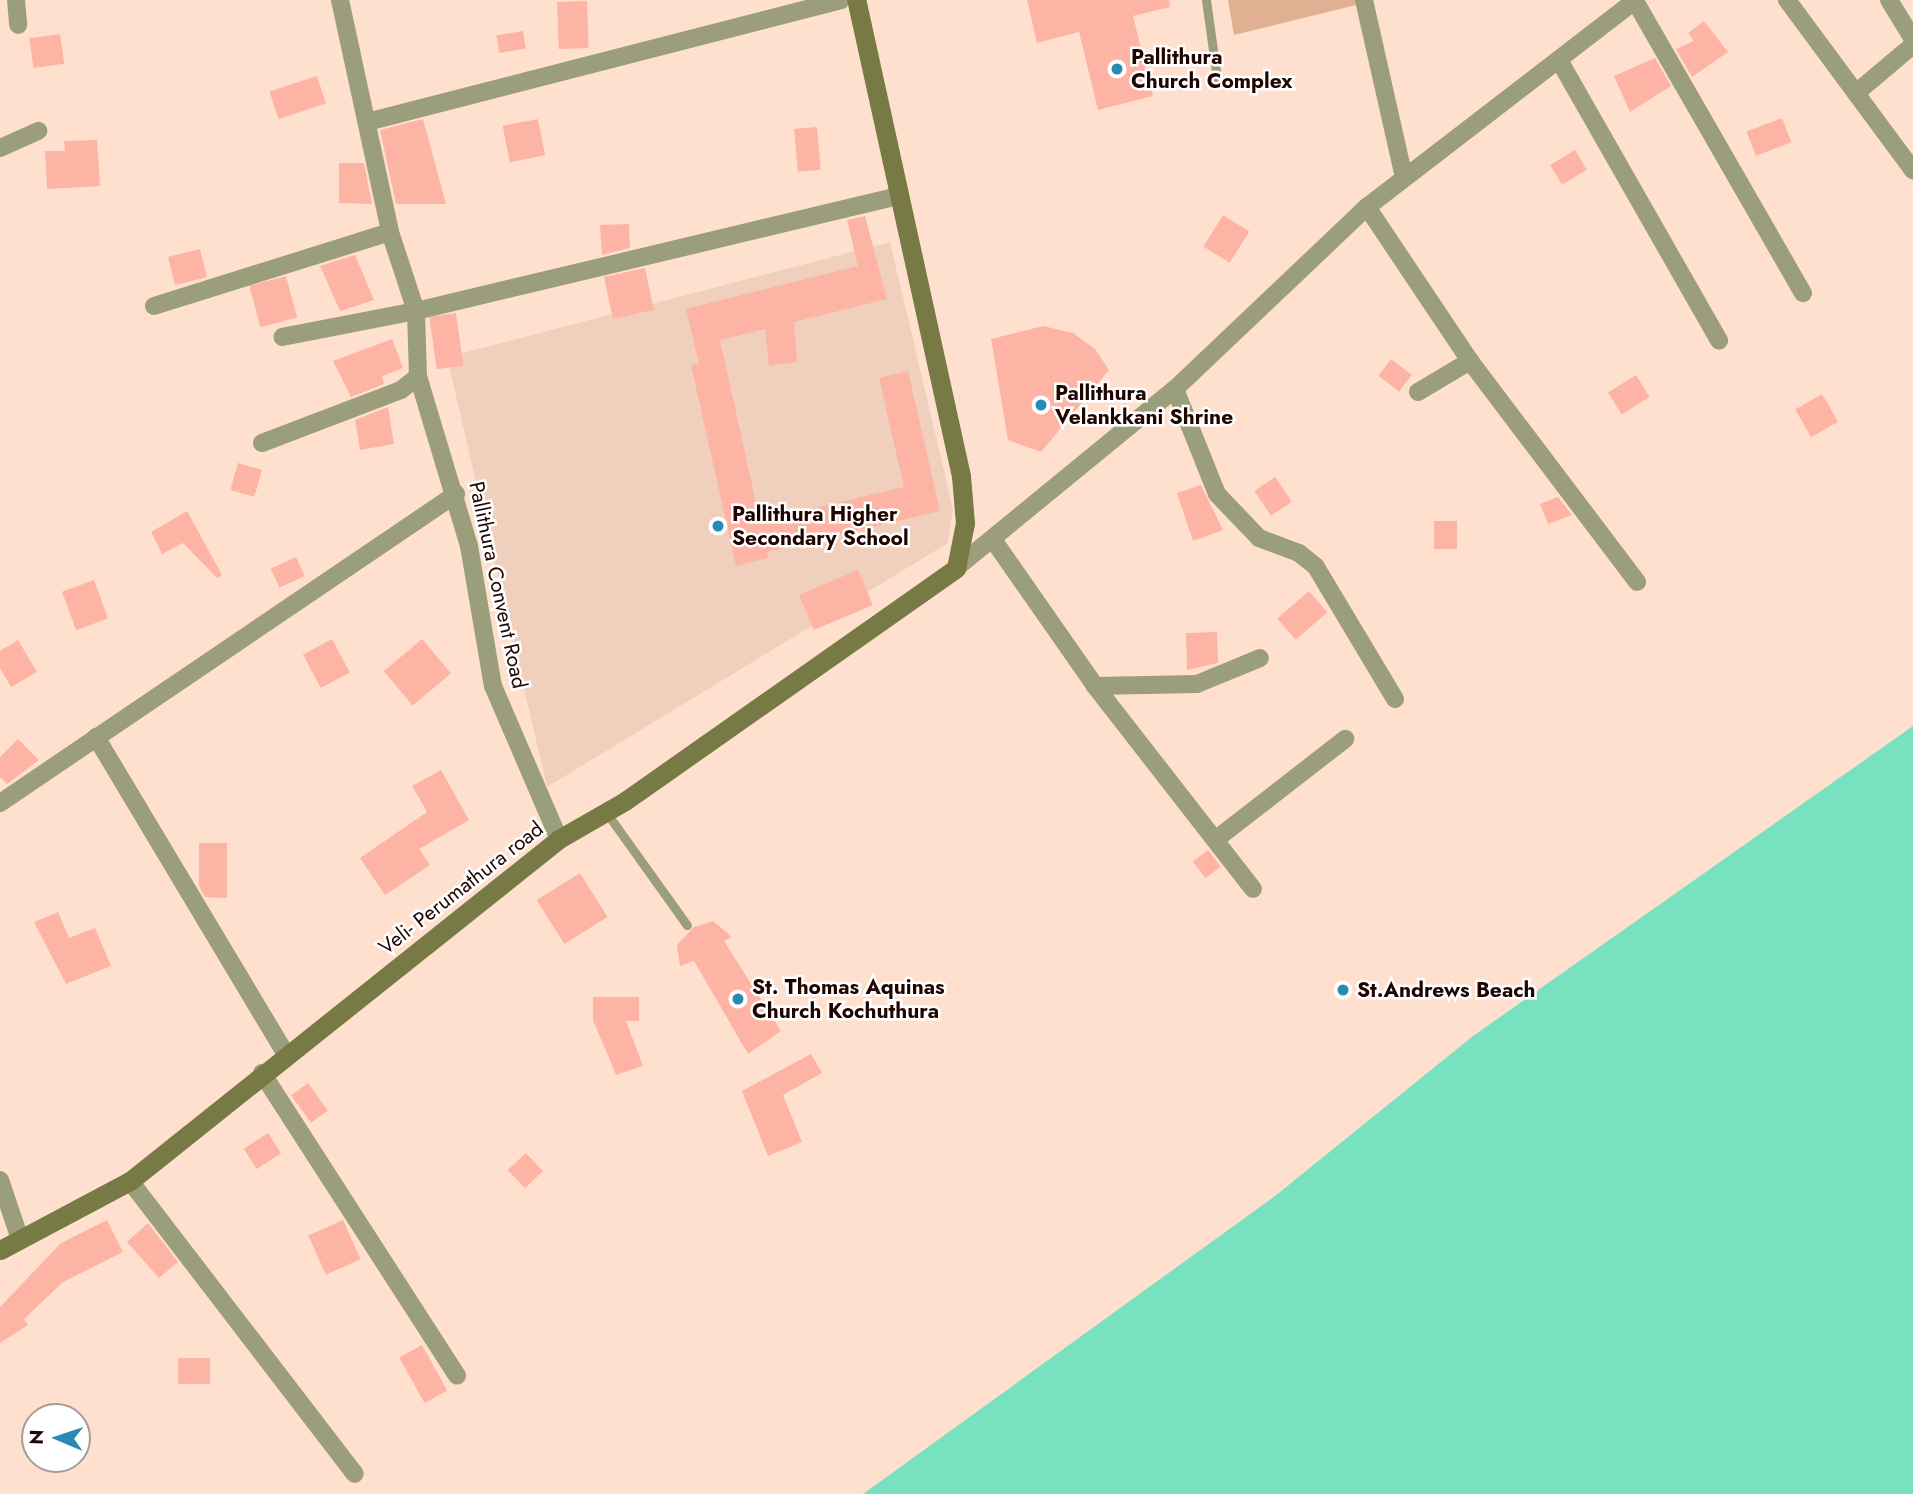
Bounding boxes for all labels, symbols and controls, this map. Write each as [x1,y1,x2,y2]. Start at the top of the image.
place label: Pallithura Church Complex [1131,44,1293,94]
marker: Pallithura Church Complex [1109,61,1125,77]
place label: Pallithura Velankkani Shrine [1055,380,1233,430]
marker: Pallithura Velankkani Shrine [1033,397,1049,413]
street label: Pallithura Convent Road [464,479,532,691]
place label: Pallithura Higher Secondary School [732,501,909,551]
marker: Pallithura Higher Secondary School [710,518,726,534]
street label: Veli- Perumathura road [374,816,548,960]
place label: St. Thomas Aquinas Church Kochuthura [752,974,945,1024]
place label: St.Andrews Beach [1357,977,1536,1003]
marker: St.Andrews Beach [1335,982,1351,998]
marker: St. Thomas Aquinas Church Kochuthura [730,991,746,1007]
north arrow [21,1403,91,1473]
text: N [23,1429,50,1445]

